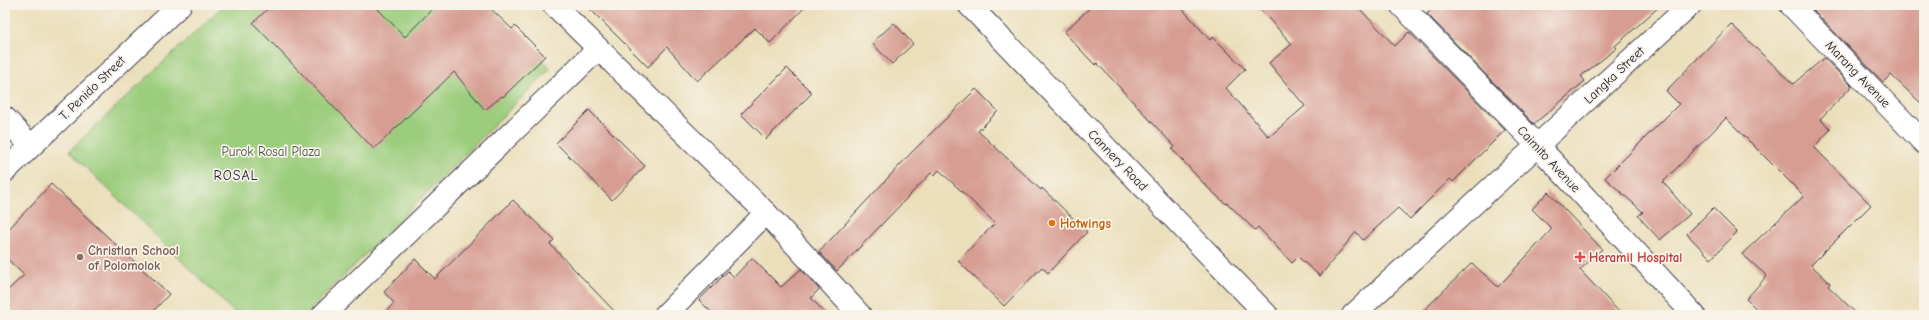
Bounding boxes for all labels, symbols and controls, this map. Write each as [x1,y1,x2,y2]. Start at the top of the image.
street label: Marang Avenue [1822,37,1894,111]
street label: Langka Street [1581,42,1648,107]
street label: T. Penido Street [56,52,129,123]
street label: Caimito Avenue [1514,123,1584,196]
street label: Cannery Road [1085,126,1151,194]
park label: Purok Rosal Plaza [222,144,320,159]
district label: ROSAL [213,167,259,184]
place label: Hotwings [1060,216,1112,231]
marker: Hotwings [1047,218,1057,228]
place label: Christian School of Polomolok [88,243,179,273]
place label: Heramil Hospital [1589,250,1682,265]
marker: Heramil Hospital [1574,251,1586,263]
marker: Christian School of Polomolok [75,252,85,262]

